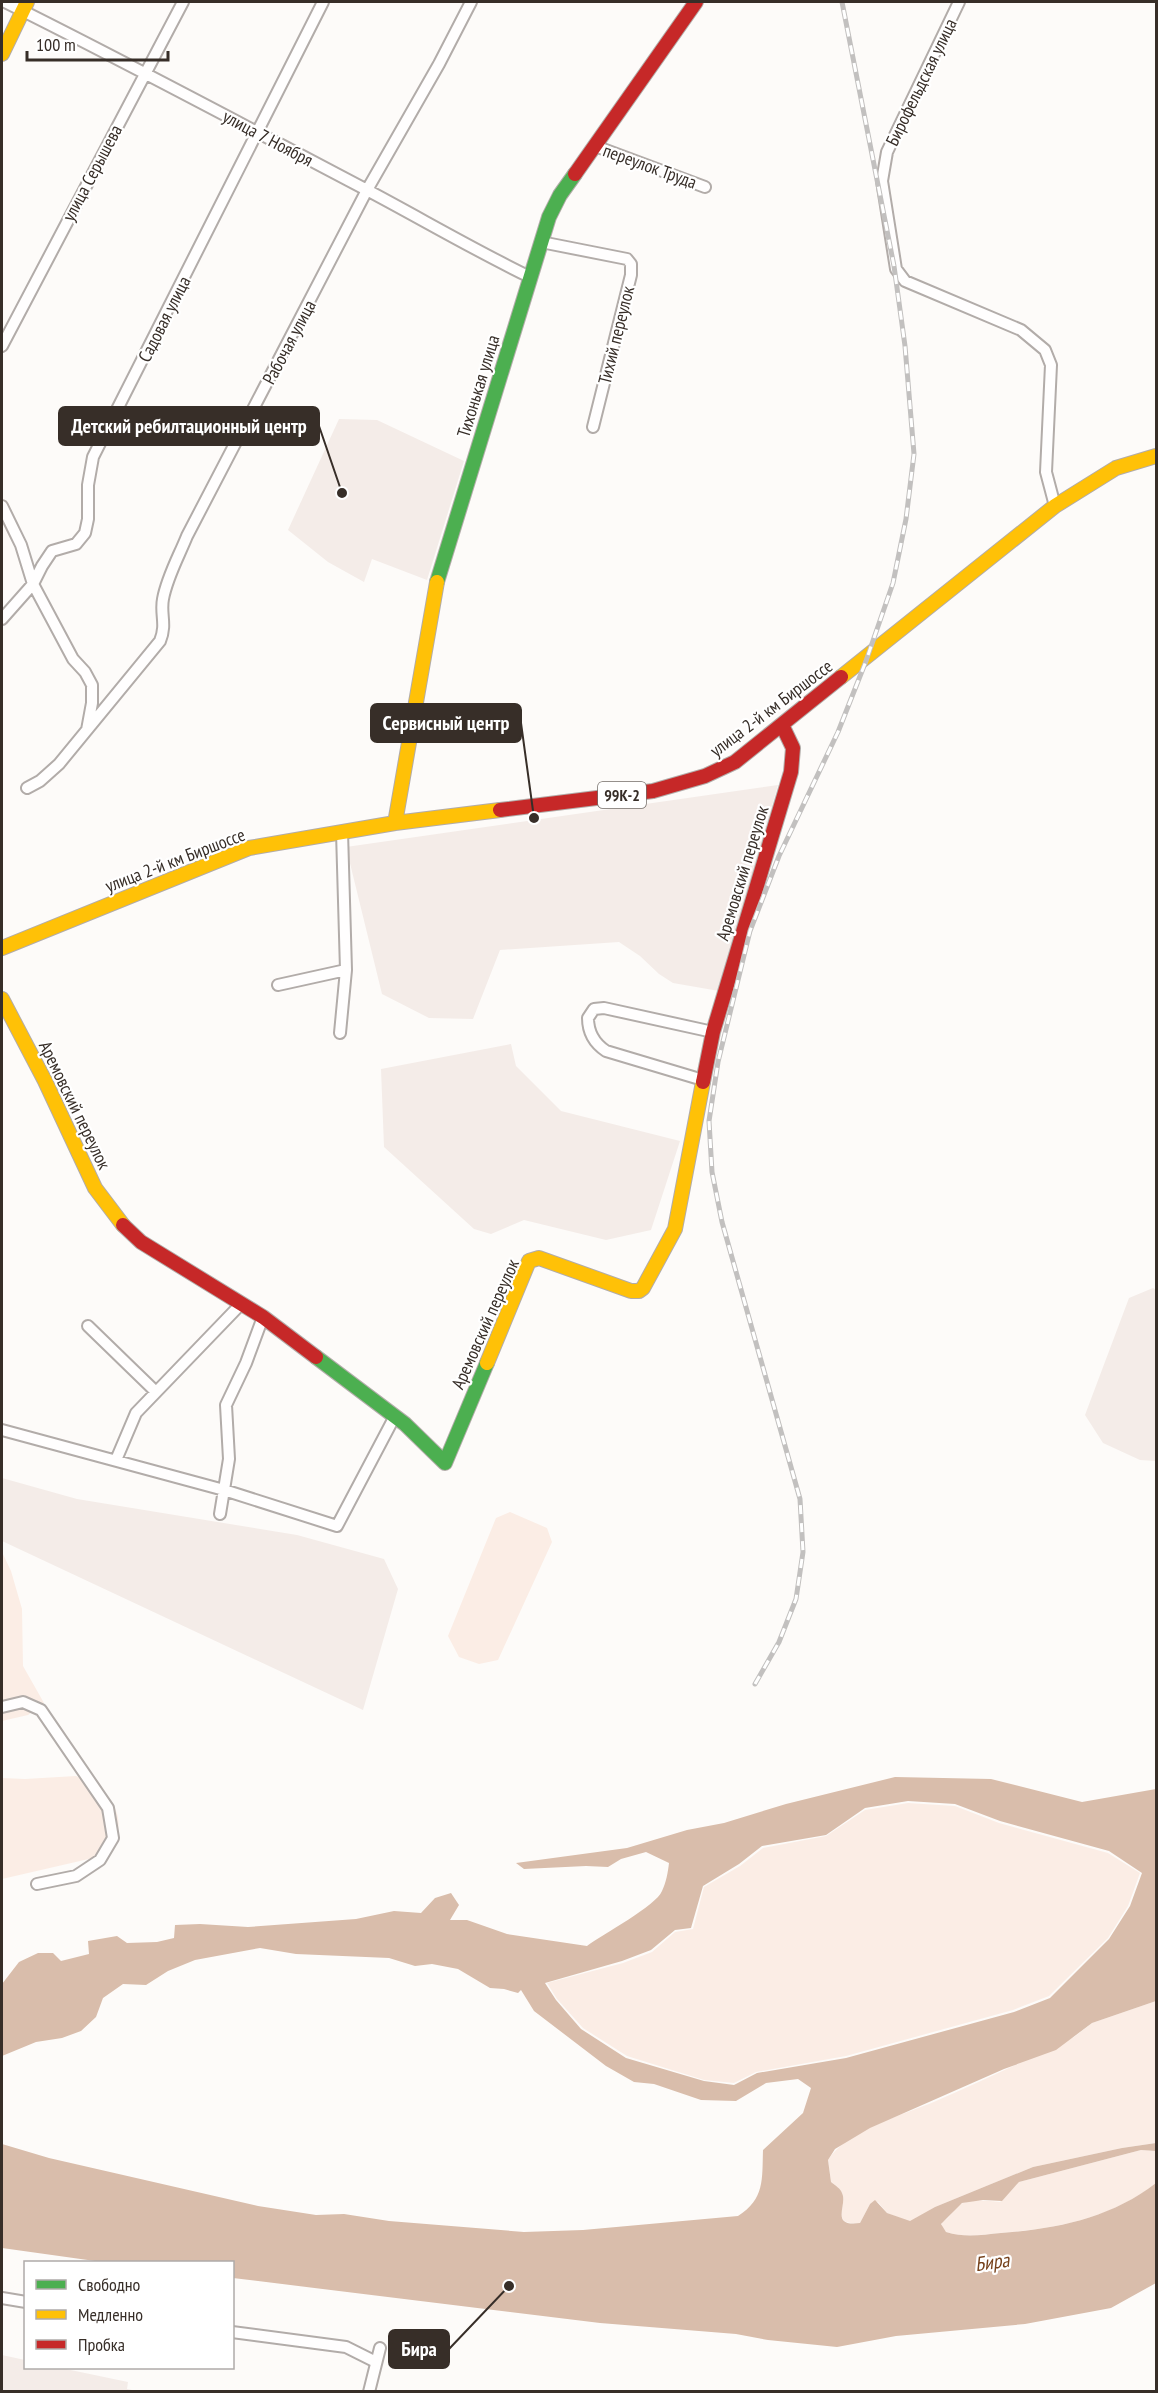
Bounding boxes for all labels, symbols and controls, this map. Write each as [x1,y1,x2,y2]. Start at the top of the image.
street label: Бирофельдская улица [880,15,962,149]
scale bar [27,24,168,62]
text: 100 m [36,33,76,56]
street label: улица 7 Ноября [219,105,317,171]
street label: улица Серышева [57,121,127,225]
street label: переулок Труда [600,138,700,194]
street label: Садовая улица [133,272,195,366]
street label: Тихий переулок [593,284,639,386]
street label: Рабочая улица [257,296,321,388]
street label: Тихонькая улица [452,332,504,440]
callout: Детский ребилтационный центр [59,407,319,445]
text: Детский ребилтационный центр [71,413,307,439]
street label: улица 2-й км Биршоссе [705,654,837,762]
callout: Сервисный центр [371,704,521,742]
text: Сервисный центр [383,710,509,736]
road number: 99К-2 [598,782,646,808]
street label: Аремовский переулок [711,803,773,943]
street label: улица 2-й км Биршоссе [102,823,248,897]
street label: Аремовский переулок [34,1037,116,1173]
street label: Аремовский переулок [446,1255,524,1393]
water label: Бира [973,2247,1012,2277]
legend [24,2261,234,2369]
text: Свободно [78,2273,141,2296]
text: Медленно [78,2303,143,2326]
callout: Бира [389,2330,449,2368]
text: Пробка [78,2333,125,2356]
text: Бира [401,2336,437,2362]

